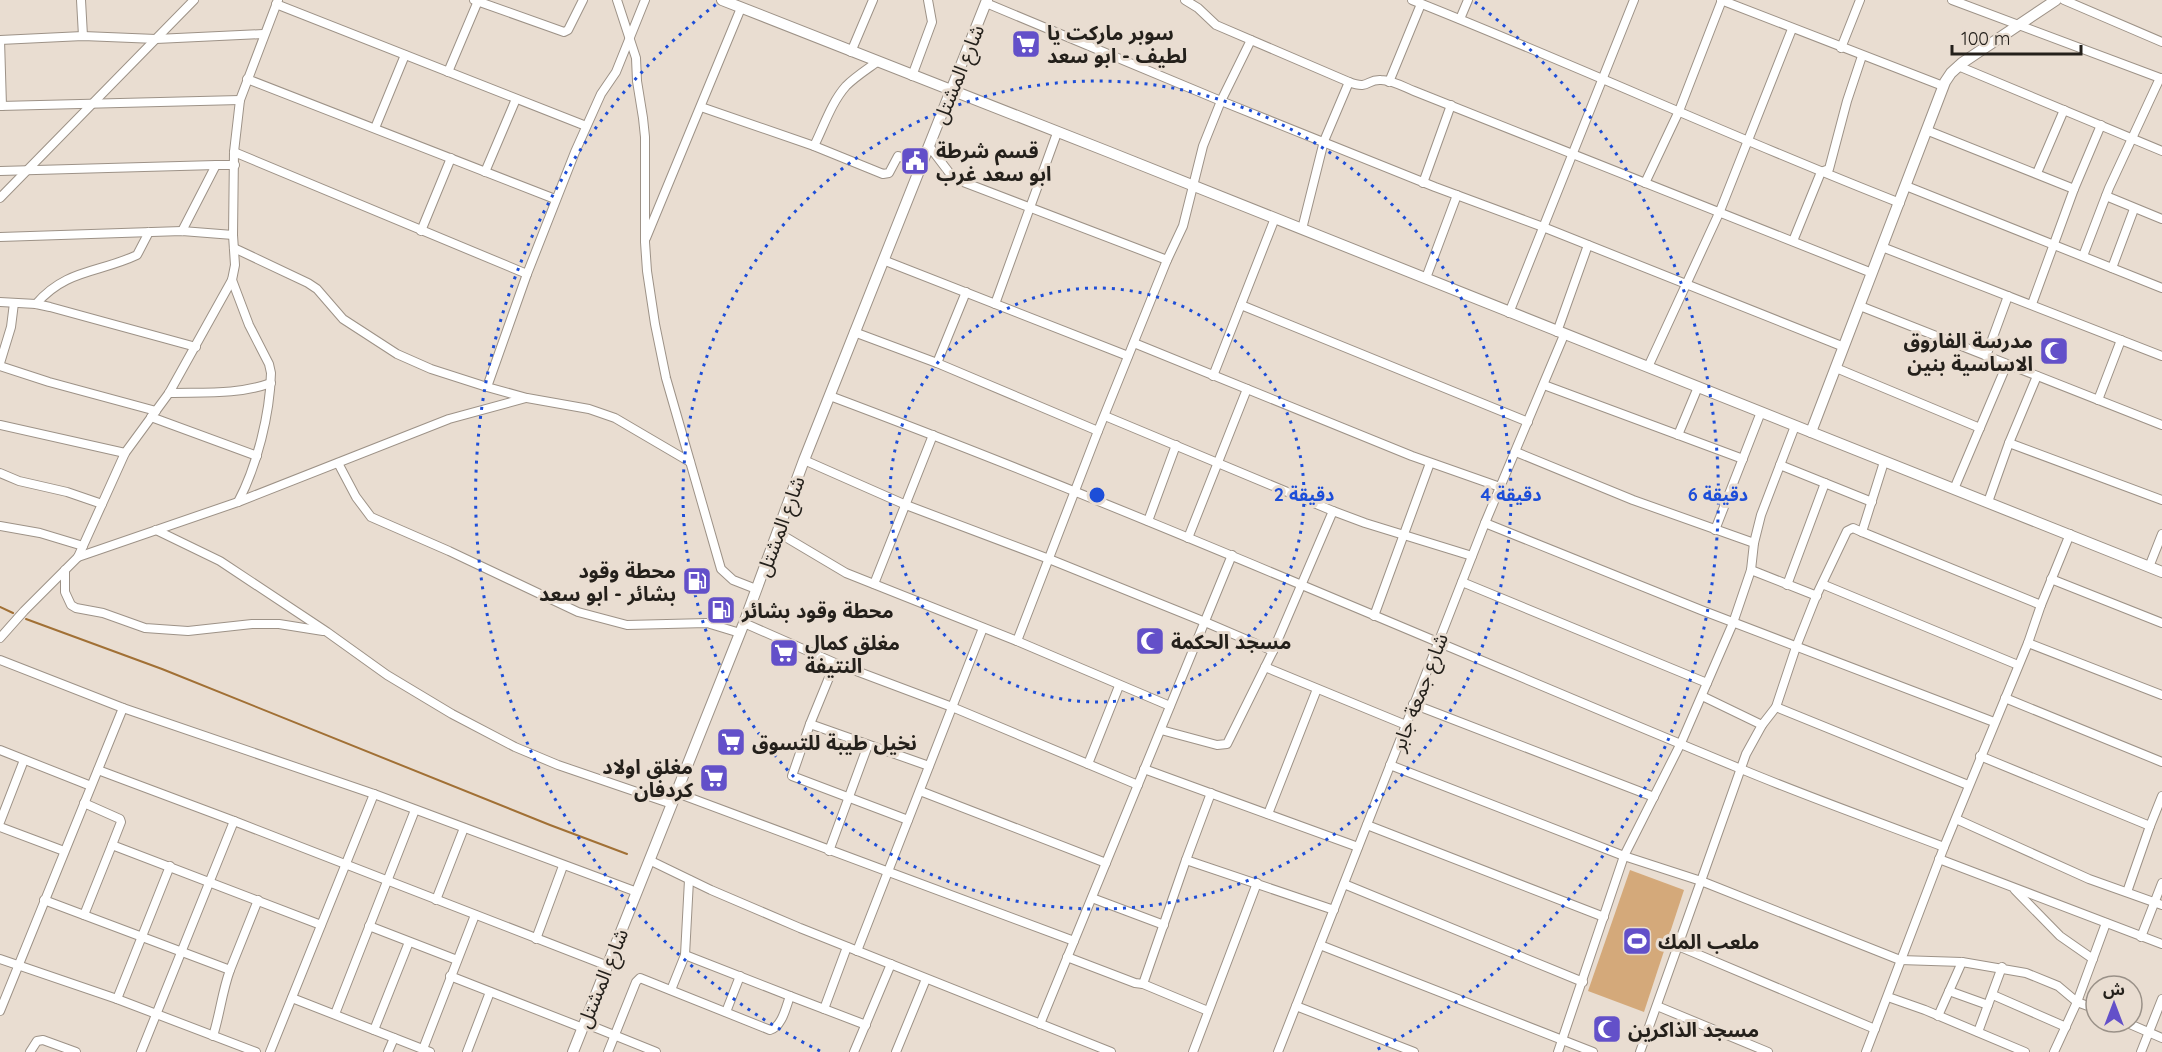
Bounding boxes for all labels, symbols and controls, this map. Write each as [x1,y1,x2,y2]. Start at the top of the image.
scale bar [1952,18,2081,56]
place label: سوبر ماركت يا لطيف - ابو سعد [1047,20,1187,68]
street label: شارع المشتل [927,21,992,128]
text: 100 m [1961,27,2010,50]
supermarket icon: سوبر ماركت يا لطيف - ابو سعد [1010,28,1042,60]
place label: قسم شرطة ابو سعد غرب [936,138,1052,186]
public building icon: قسم شرطة ابو سعد غرب [899,145,931,177]
place label: مدرسة الفاروق الاساسية بنين [1904,328,2033,376]
mosque icon: مدرسة الفاروق الاساسية بنين [2038,335,2070,367]
street label: شارع المشتل [750,472,813,581]
text: 2 دقيقة [1274,483,1334,506]
text: 4 دقيقة [1481,483,1541,506]
text: 6 دقيقة [1688,483,1748,506]
centre of rings [1087,485,1107,505]
place label: محطة وقود بشائر - ابو سعد [539,558,676,606]
fuel station icon: محطة وقود بشائر - ابو سعد [681,565,713,597]
fuel station icon: محطة وقود بشائر [705,594,737,626]
place label: محطة وقود بشائر [741,598,894,623]
mosque icon: مسجد الحكمة [1134,625,1166,657]
place label: مسجد الحكمة [1171,629,1291,654]
place label: مغلق كمال النتيفة [805,630,900,678]
street label: شارع جمعة جابر [1385,630,1456,757]
supermarket icon: مغلق كمال النتيفة [768,637,800,669]
supermarket icon: نخيل طيبة للتسوق [715,726,747,758]
place label: نخيل طيبة للتسوق [752,730,917,755]
place label: مغلق اولاد كردفان [602,754,694,802]
supermarket icon: مغلق اولاد كردفان [698,762,730,794]
street label: شارع المشتل [571,925,636,1032]
sports icon: ملعب المك [1621,925,1653,957]
place label: ملعب المك [1658,929,1759,954]
north arrow [2084,974,2144,1034]
text: ش [2103,979,2125,999]
mosque icon: مسجد الذاكرين [1591,1013,1623,1045]
place label: مسجد الذاكرين [1628,1017,1759,1042]

